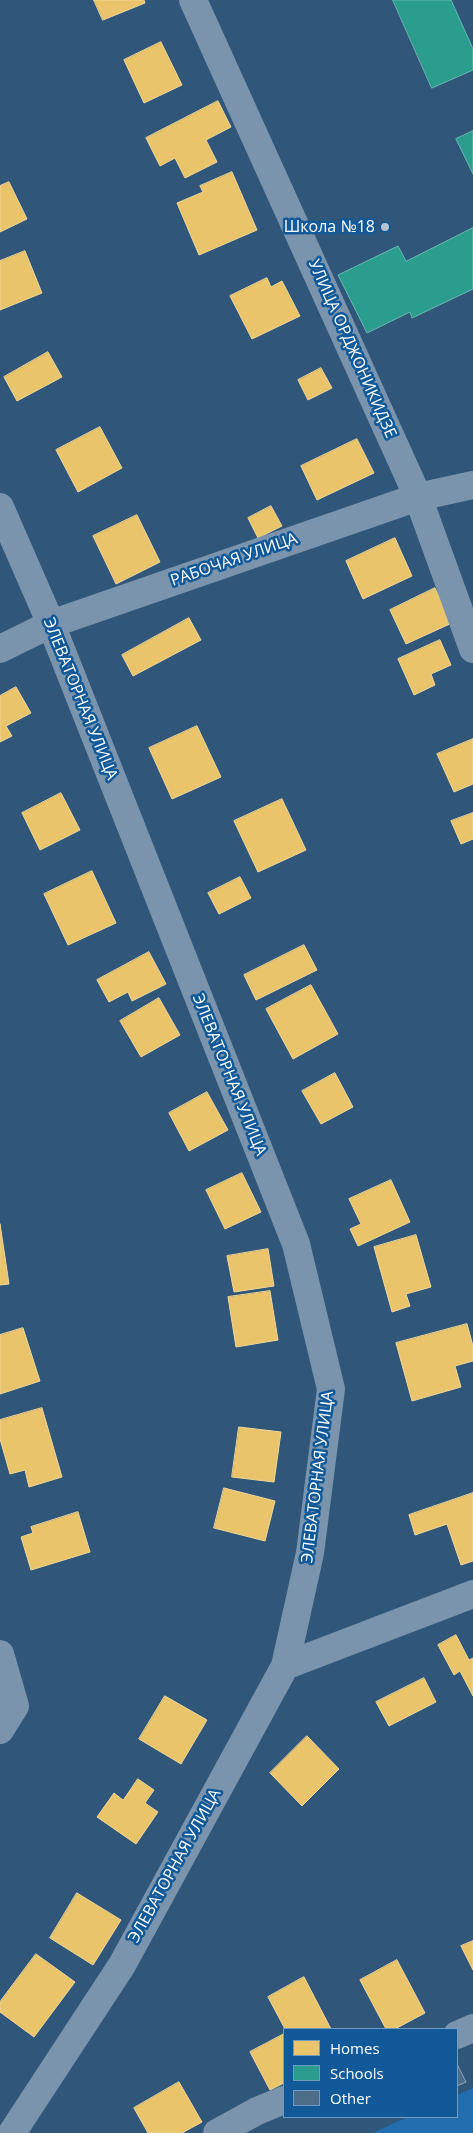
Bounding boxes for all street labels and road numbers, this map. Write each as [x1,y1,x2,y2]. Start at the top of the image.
street label: УЛИЦА ОРДЖОНИКИДЗЕ [304,257,400,441]
street label: РАБОЧАЯ УЛИЦА [168,529,300,591]
street label: ЭЛЕВАТОРНАЯ УЛИЦА [39,615,121,783]
street label: ЭЛЕВАТОРНАЯ УЛИЦА [188,991,270,1159]
street label: ЭЛЕВАТОРНАЯ УЛИЦА [298,1390,338,1564]
street label: ЭЛЕВАТОРНАЯ УЛИЦА [125,1786,225,1946]

